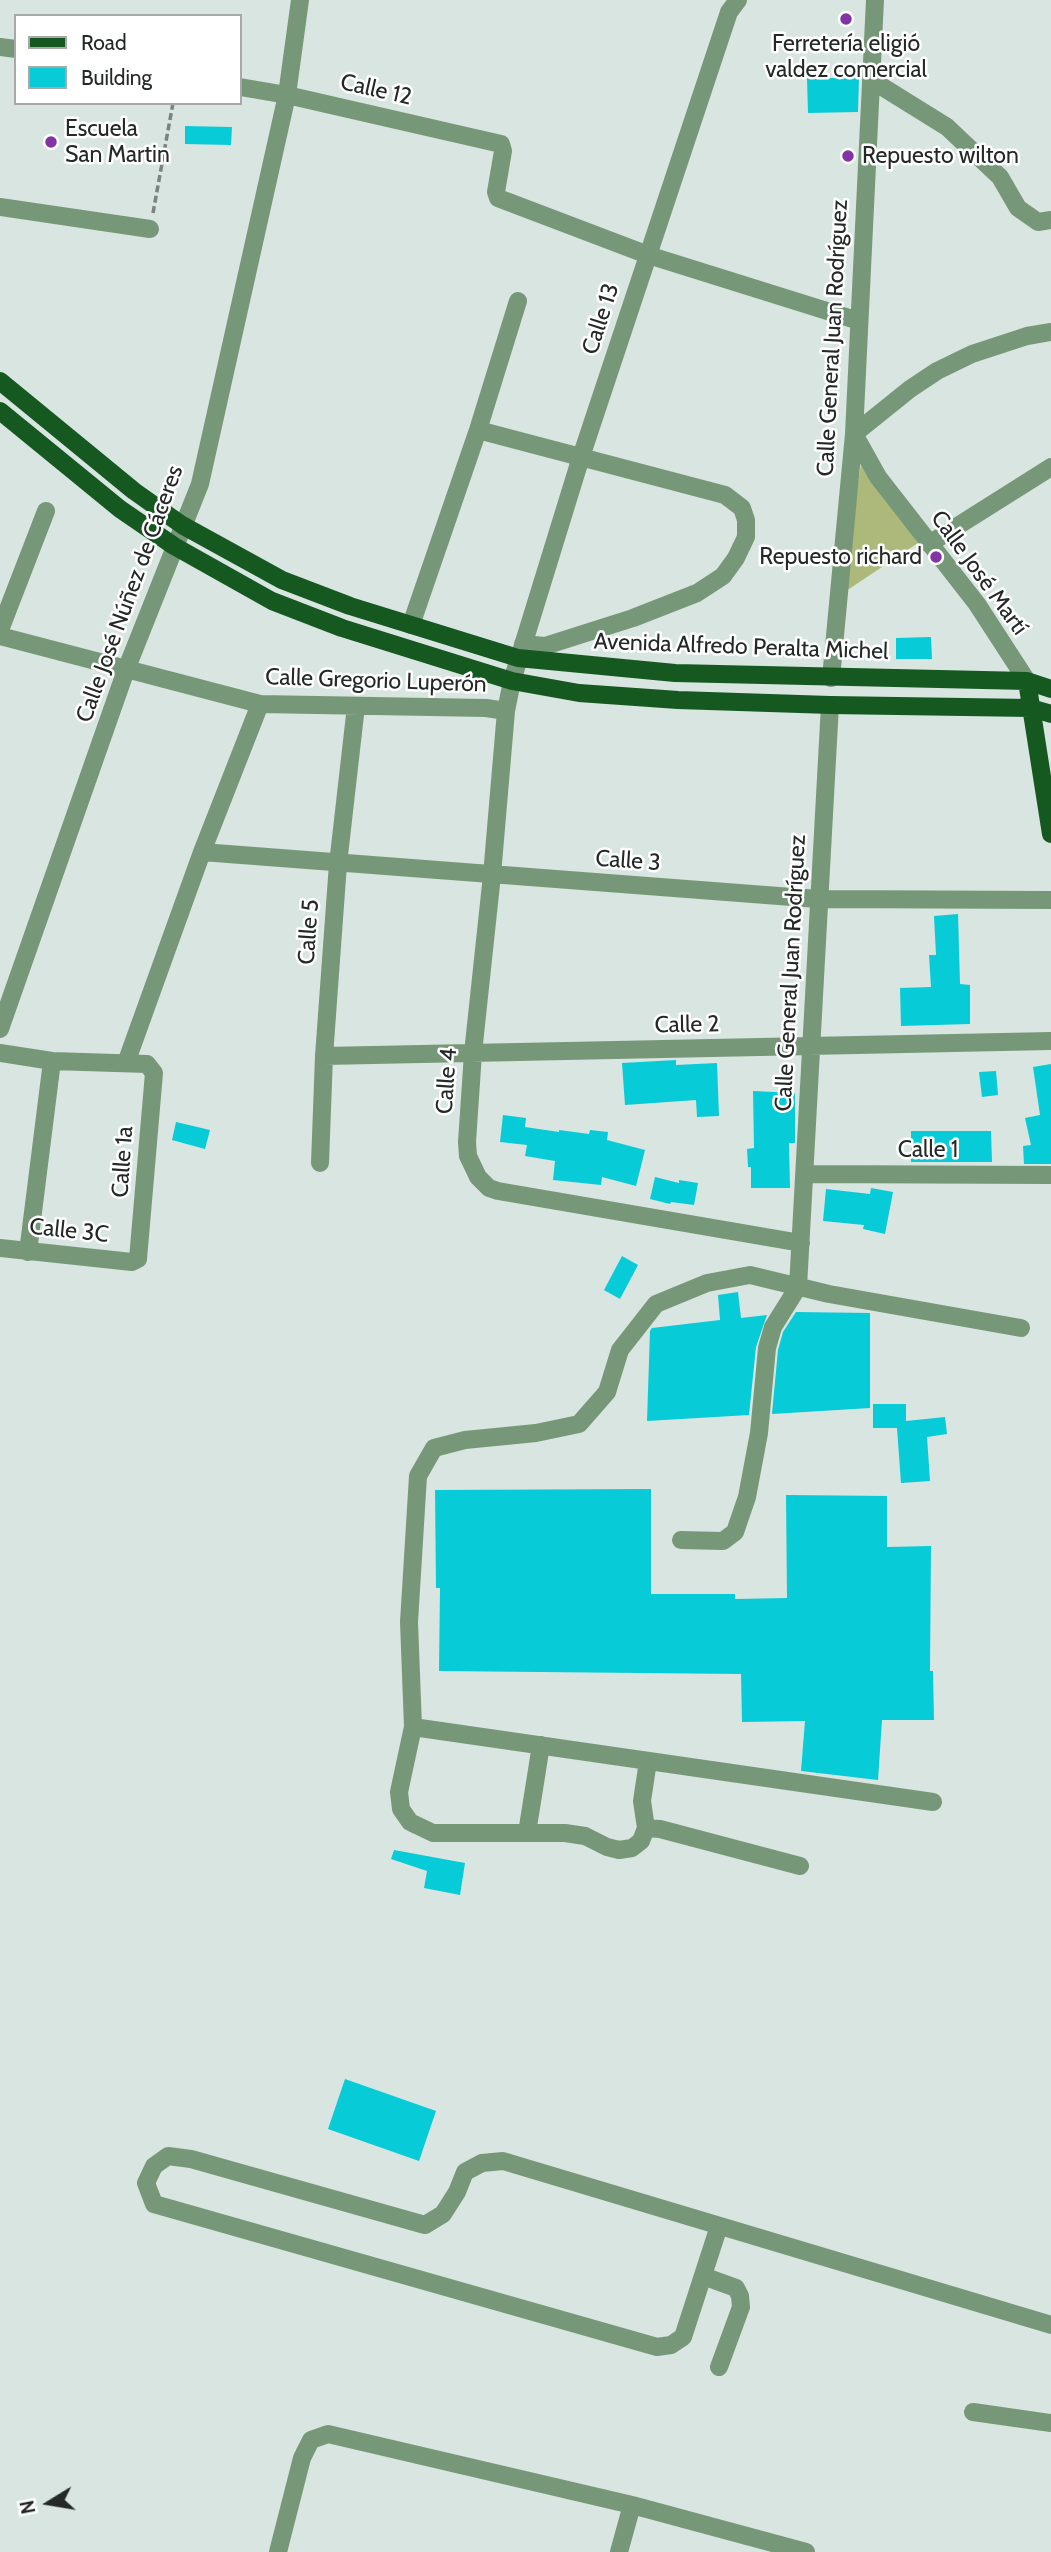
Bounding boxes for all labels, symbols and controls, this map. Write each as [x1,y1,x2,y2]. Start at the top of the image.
marker: Ferretería eligió valdez comercial [838,11,854,27]
legend [14,14,242,105]
text: Road [81,30,127,55]
place label: Ferretería eligió valdez comercial [765,30,927,84]
text: Building [81,65,152,90]
street label: Calle 12 [338,68,414,112]
place label: Escuela San Martin [65,115,170,169]
marker: Escuela San Martin [43,134,59,150]
place label: Repuesto wilton [862,142,1019,170]
marker: Repuesto wilton [840,148,856,164]
street label: Calle General Juan Rodríguez [812,199,854,477]
street label: Calle 13 [577,280,625,358]
street label: Calle José Núñez de Cáceres [71,462,189,726]
street label: Calle José Martí [925,505,1033,641]
place label: Repuesto richard [759,543,922,571]
marker: Repuesto richard [928,549,944,565]
street label: Avenida Alfredo Peralta Michel [593,628,889,666]
street label: Calle Gregorio Luperón [265,663,487,699]
street label: Calle General Juan Rodríguez [770,834,812,1112]
street label: Calle 3 [594,845,662,877]
street label: Calle 5 [293,898,325,966]
street label: Calle 2 [654,1011,720,1039]
street label: Calle 4 [431,1047,463,1115]
street label: Calle 1a [107,1125,139,1199]
street label: Calle 1 [898,1136,958,1164]
street label: Calle 3C [28,1213,110,1249]
north arrow [14,2468,84,2538]
text: N [15,2498,40,2516]

